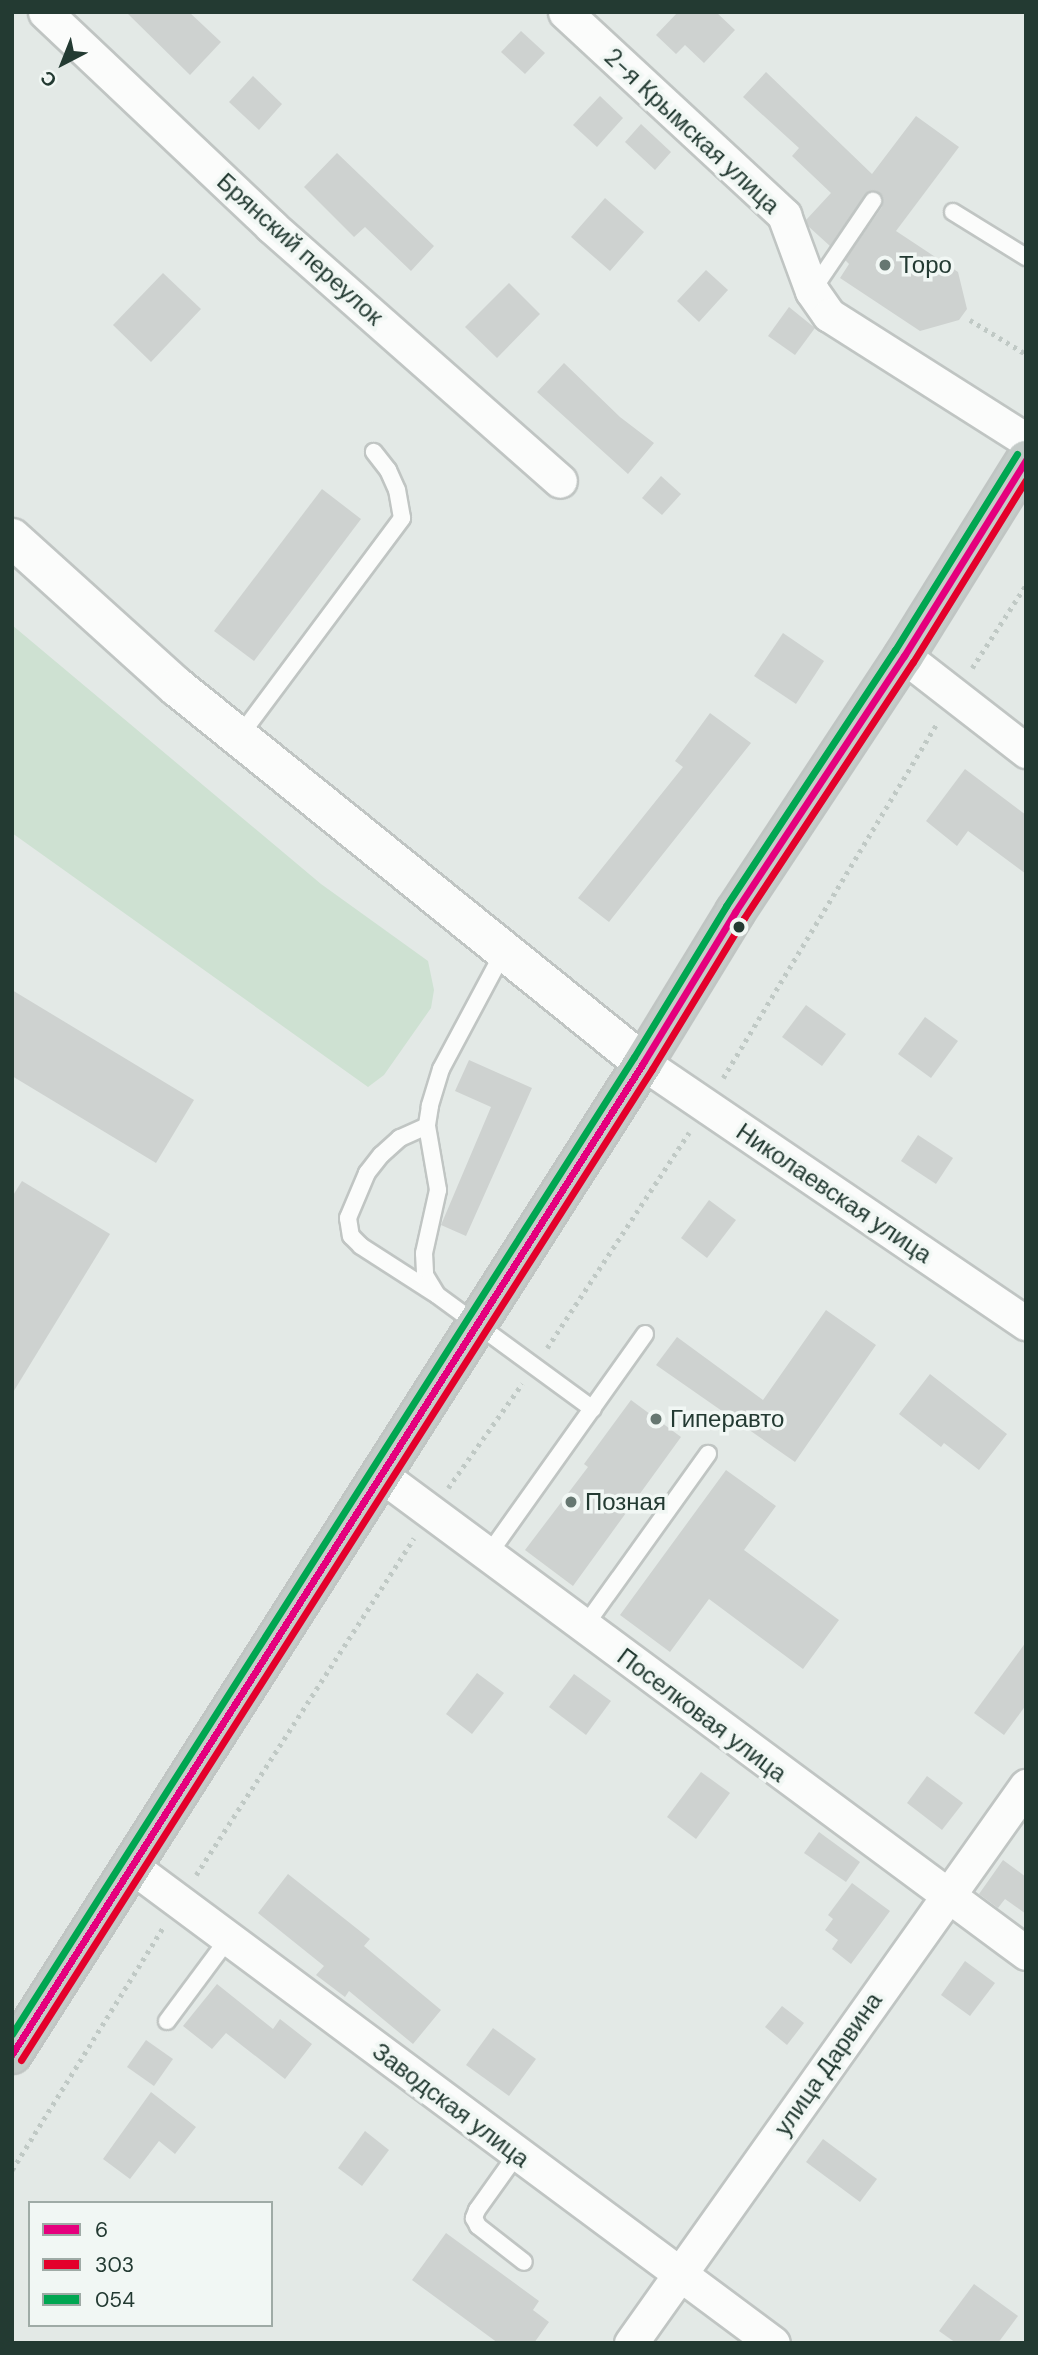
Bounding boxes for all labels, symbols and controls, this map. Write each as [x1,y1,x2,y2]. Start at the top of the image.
north arrow [28,28,98,98]
street label: 2-я Крымская улица [598,42,786,220]
text: С [35,65,62,93]
street label: Брянский переулок [211,167,389,331]
place label: Торо [899,251,952,279]
marker: Торо [877,257,893,273]
unlabelled marker [732,920,746,934]
street label: Николаевская улица [731,1117,937,1269]
place label: Гиперавто [670,1405,784,1433]
marker: Гиперавто [648,1411,664,1427]
place label: Позная [585,1488,666,1516]
marker: Позная [563,1494,579,1510]
street label: Поселковая улица [612,1642,792,1788]
street label: улица Дарвина [768,1987,888,2141]
street label: Заводская улица [367,2037,535,2173]
legend [28,2201,273,2327]
text: 6 [95,2216,108,2244]
text: 303 [95,2251,134,2279]
text: 054 [95,2286,135,2314]

